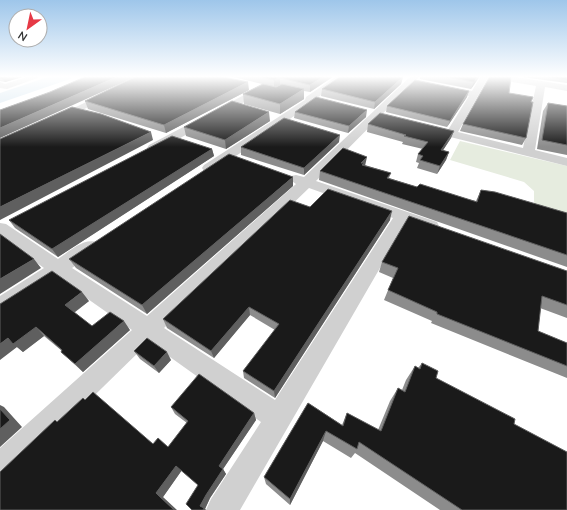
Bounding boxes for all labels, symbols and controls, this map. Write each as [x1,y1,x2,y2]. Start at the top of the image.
north arrow [8,8,48,48]
text: N [15,28,30,45]

